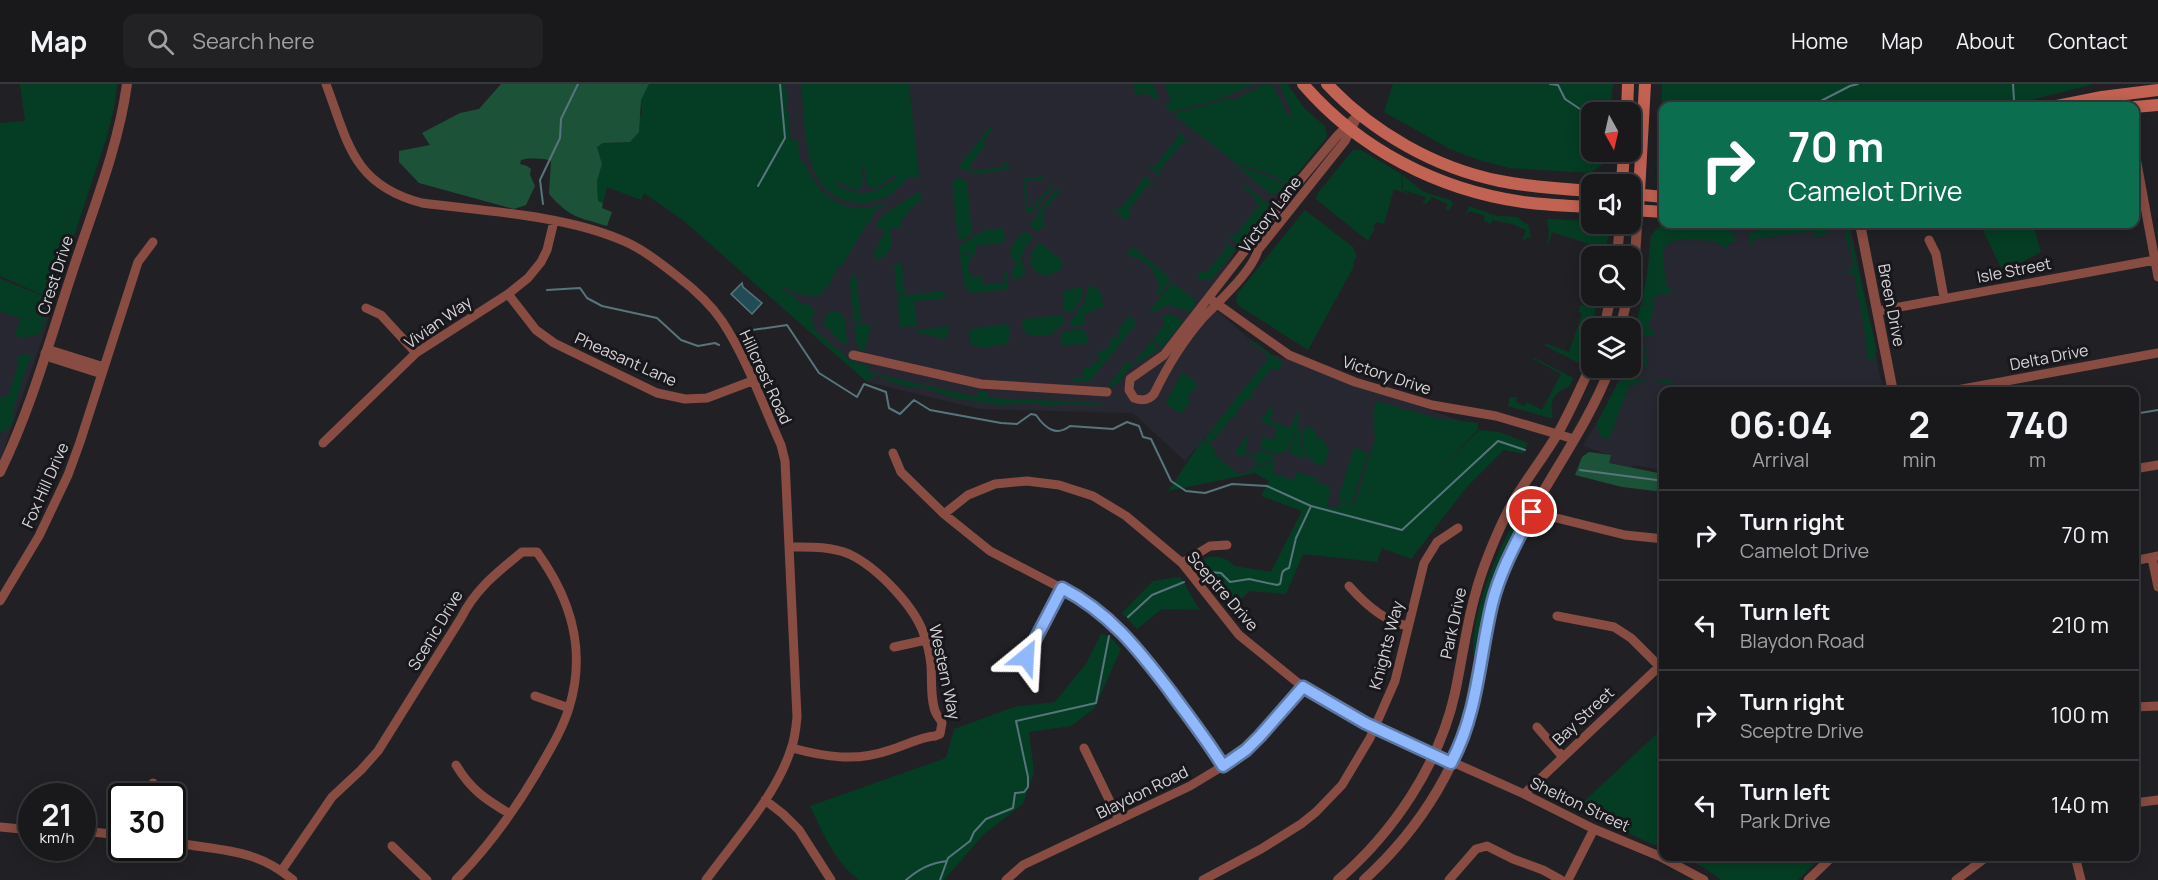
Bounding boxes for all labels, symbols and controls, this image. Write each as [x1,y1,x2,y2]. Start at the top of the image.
search box [123,14,543,68]
text: Map [30,22,87,60]
icon: search [144,25,177,58]
text: Search here [192,26,315,56]
text: Home [1791,27,1848,55]
text: Map [1881,27,1923,55]
text: About [1956,27,2015,55]
text: Contact [2048,27,2128,55]
north arrow [1581,102,1641,162]
map controls [1581,102,1641,378]
text: 70 m [1788,117,1884,175]
icon: right [1689,126,1767,204]
street label: Victory Lane [1234,171,1306,257]
text: Camelot Drive [1788,172,1963,209]
button: sound [1581,174,1641,234]
street label: Crest Drive [32,233,78,317]
button: search [1581,246,1641,306]
street label: Isle Street [1975,252,2053,288]
street label: Breen Drive [1873,262,1911,348]
street label: Vivian Way [400,290,477,353]
button: layers [1581,318,1641,378]
street label: Hillcrest Road [734,326,798,428]
street label: Pheasant Lane [572,327,680,391]
street label: Delta Drive [2008,339,2090,375]
street label: Victory Drive [1340,350,1434,400]
text: 06:04 [1729,400,1833,449]
text: 2 [1909,400,1930,449]
text: 740 [2006,400,2069,449]
street label: Fox Hill Drive [16,439,74,531]
text: Arrival [1752,446,1809,473]
text: min [1903,446,1936,473]
text: m [2029,446,2046,473]
pin [1506,486,1557,537]
icon: arrive [1515,495,1548,528]
text: Turn right [1740,507,1845,537]
icon: right [1689,519,1722,552]
text: 70 m [2061,520,2109,550]
text: Camelot Drive [1740,537,1869,564]
street label: Sceptre Drive [1182,546,1264,636]
street label: Park Drive [1435,585,1471,661]
street label: Scenic Drive [402,586,468,674]
text: Turn left [1740,597,1830,627]
street label: Knights Way [1364,598,1409,692]
icon: left [1689,609,1722,642]
text: 210 m [2051,610,2109,640]
street label: Western Way [924,622,966,722]
position arrow [994,625,1058,689]
text: Blaydon Road [1740,627,1865,654]
street label: Bay Street [1547,682,1619,750]
text: Turn right [1740,687,1845,717]
icon: right [1689,699,1722,732]
text: 100 m [2051,700,2109,730]
text: Sceptre Drive [1740,717,1864,744]
street label: Blaydon Road [1092,760,1192,824]
street label: Shelton Street [1527,771,1633,837]
text: Turn left [1740,777,1830,807]
speed limit sign: 30 [108,783,186,861]
icon: left [1689,789,1722,822]
text: 140 m [2051,790,2109,820]
text: 21 [41,794,73,835]
text: Park Drive [1740,807,1831,834]
text: km/h [40,827,74,848]

